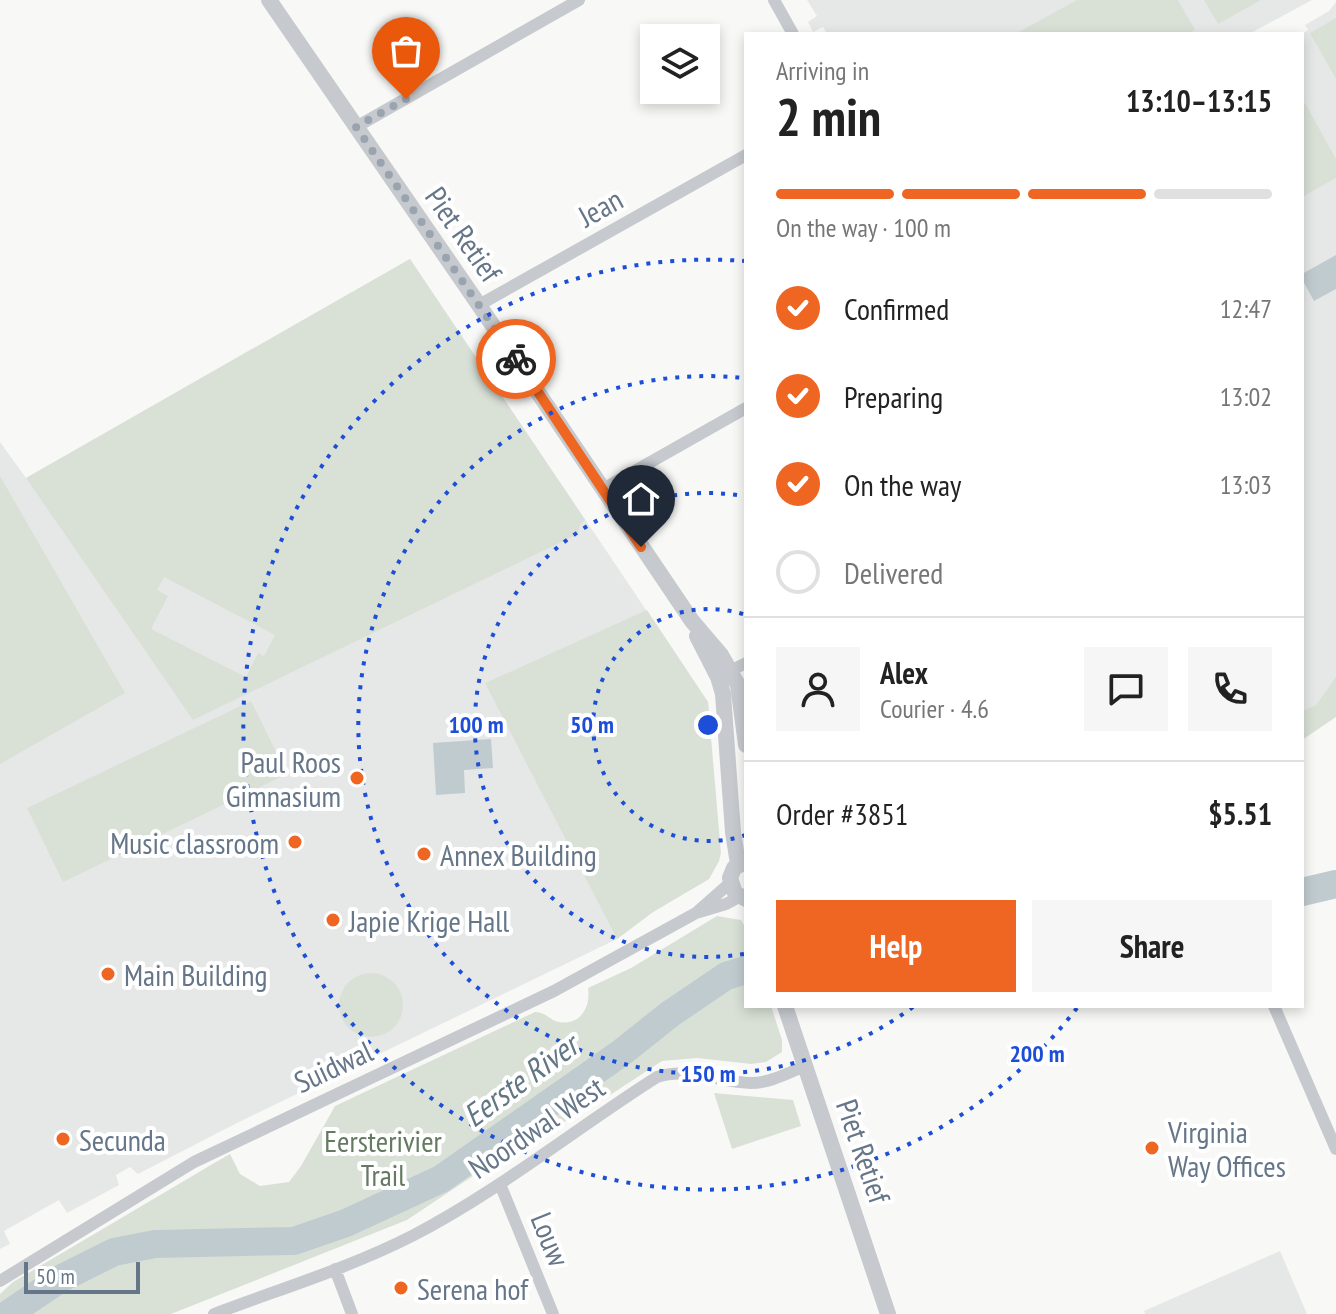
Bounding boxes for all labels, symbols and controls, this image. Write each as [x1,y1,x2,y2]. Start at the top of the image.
pin [372,17,440,99]
map controls [640,24,720,104]
button: layers [640,24,720,104]
icon: bag [384,29,428,73]
text: Arriving in [776,54,869,87]
text: 13:10–13:15 [1126,81,1272,120]
text: 2 min [776,83,881,150]
street label: Piet Retief [417,179,512,290]
street label: Jean [570,179,629,235]
text: On the way · 100 m [776,211,951,244]
icon: check [776,286,820,330]
text: Confirmed [844,289,949,328]
text: 12:47 [1220,292,1272,325]
courier [476,319,556,399]
icon: bike [494,337,538,381]
icon: check [776,374,820,418]
text: Preparing [844,377,943,416]
text: 13:02 [1220,380,1272,413]
icon: check [776,462,820,506]
pin [607,465,675,547]
text: On the way [844,465,961,504]
text: 13:03 [1220,468,1272,501]
icon: home [619,477,663,521]
text: Delivered [844,553,943,592]
button: person [776,647,860,731]
button: chat [1084,647,1168,731]
button: phone [1188,647,1272,731]
text: Alex [880,653,928,692]
text: Courier · 4.6 [880,692,989,725]
text: 100 m [448,709,504,740]
text: 50 m [570,709,614,740]
centre of rings [694,711,722,739]
place label: Paul Roos Gimnasium [226,742,341,815]
marker: Paul Roos Gimnasium [348,769,366,787]
text: Order #3851 [776,794,908,833]
text: $5.51 [1208,794,1272,833]
place label: Music classroom [110,823,279,862]
marker: Music classroom [286,833,304,851]
place label: Annex Building [440,835,597,874]
marker: Annex Building [415,845,433,863]
button: Help [776,900,1016,992]
button: Share [1032,900,1272,992]
place label: Japie Krige Hall [348,901,509,940]
marker: Japie Krige Hall [324,911,342,929]
place label: Main Building [124,955,267,994]
marker: Main Building [99,965,117,983]
water label: Eerste River [454,1022,589,1136]
street label: Suidwal [288,1031,378,1101]
text: 200 m [1009,1038,1065,1069]
text: 150 m [680,1058,736,1089]
street label: Noordwal West [461,1067,612,1187]
street label: Piet Retief [828,1094,900,1209]
place label: Virginia Way Offices [1167,1112,1286,1185]
place label: Secunda [79,1120,166,1159]
park label: Eersterivier Trail [324,1121,443,1194]
marker: Secunda [54,1130,72,1148]
marker: Virginia Way Offices [1143,1139,1161,1157]
street label: Louw [523,1206,579,1272]
scale bar [24,1258,140,1294]
text: 50 m [36,1262,75,1290]
place label: Serena hof [417,1269,529,1308]
marker: Serena hof [392,1279,410,1297]

